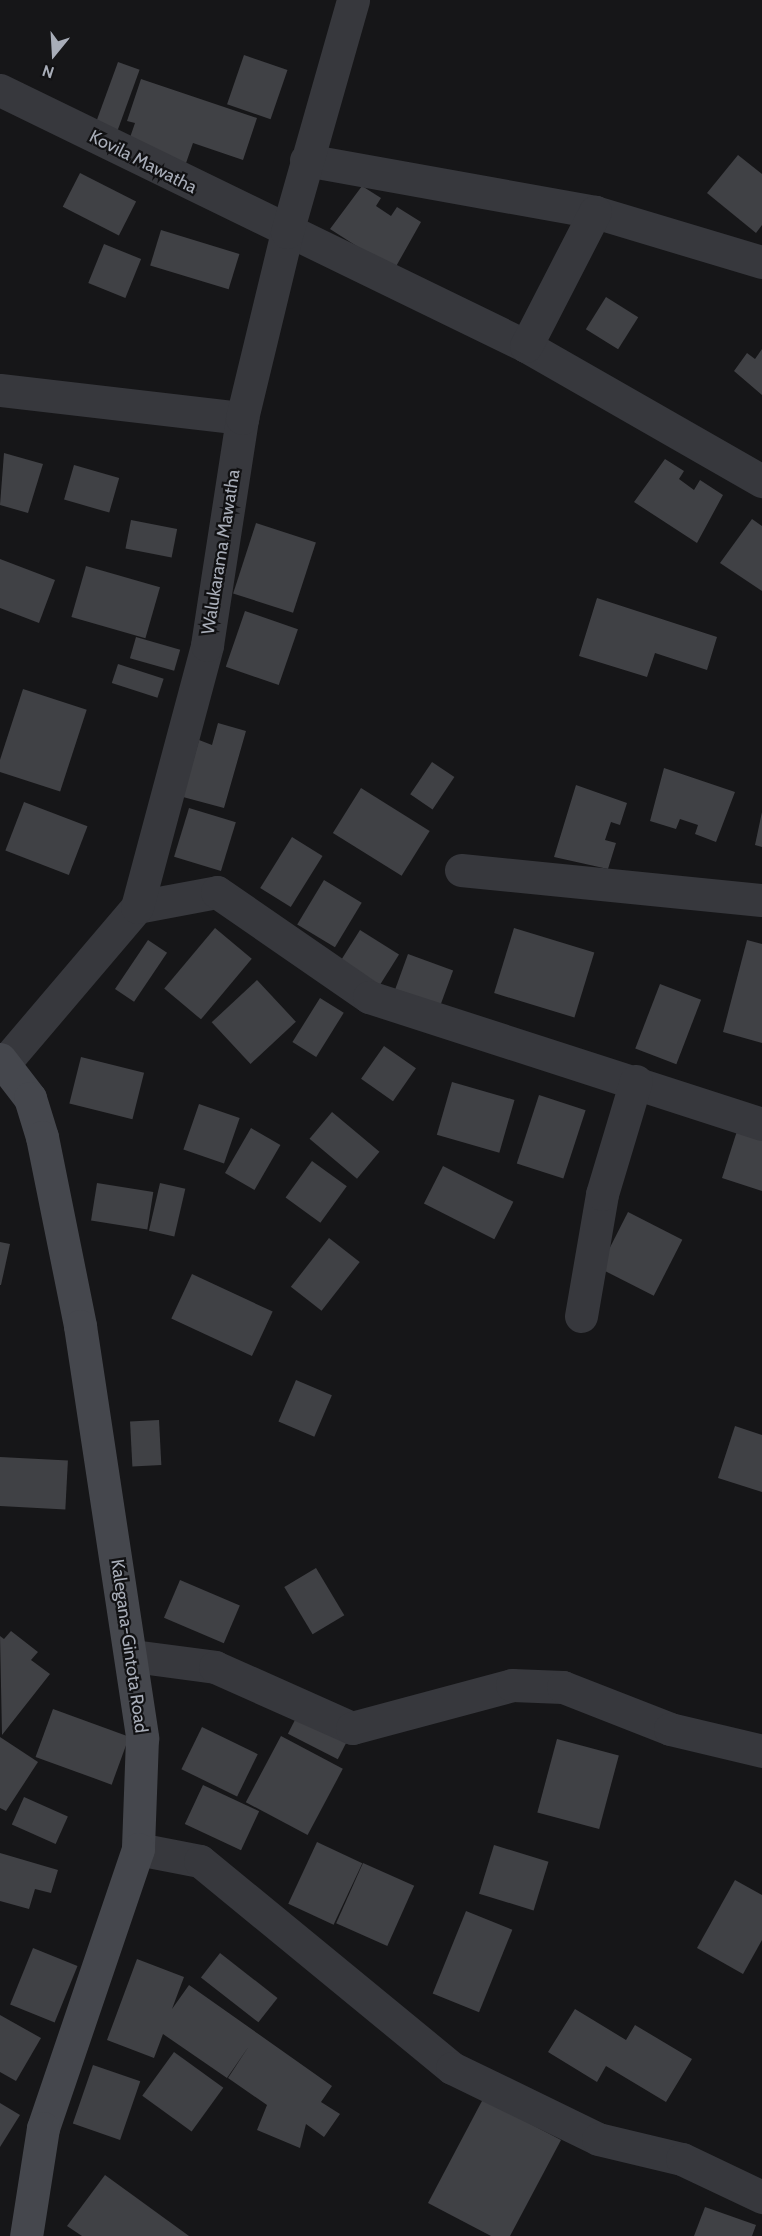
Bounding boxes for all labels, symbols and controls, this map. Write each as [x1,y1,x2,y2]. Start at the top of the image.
north arrow [24,24,84,84]
text: N [40,61,57,82]
street label: Kovila Mawatha [86,126,200,198]
street label: Walukarama Mawatha [197,468,245,636]
street label: Kalegana-Gintota Road [106,1558,152,1734]

